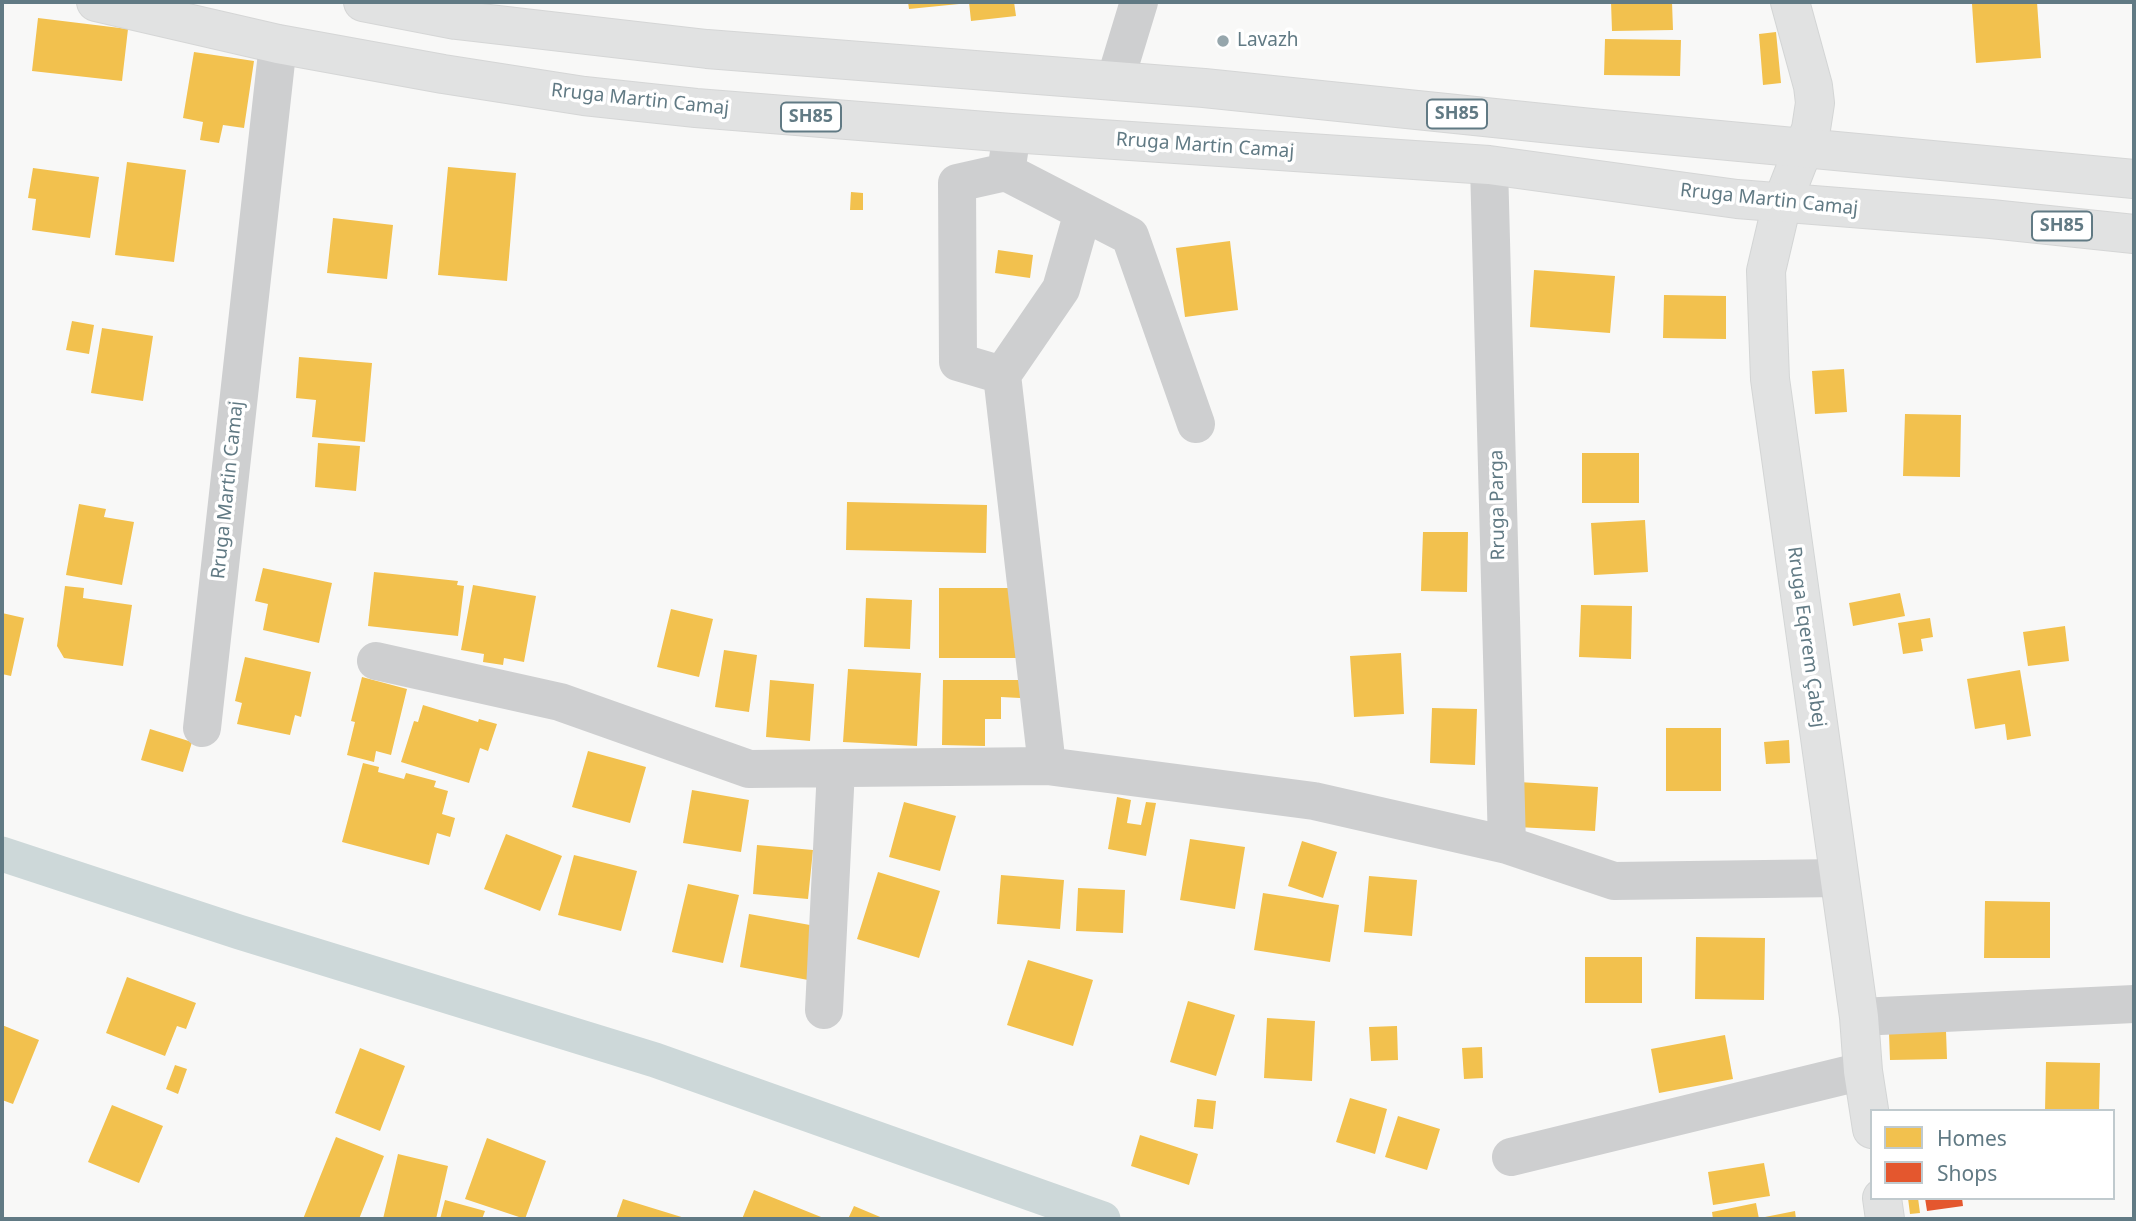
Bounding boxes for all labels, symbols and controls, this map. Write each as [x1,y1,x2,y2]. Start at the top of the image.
place label: Lavazh [1237,30,1299,52]
marker: Lavazh [1215,33,1231,49]
street label: Rruga Martin Camaj [550,79,730,121]
road number: SH85 [1427,100,1487,128]
road number: SH85 [781,103,841,132]
street label: Rruga Martin Camaj [1115,128,1295,164]
street label: Rruga Martin Camaj [1679,179,1859,221]
road number: SH85 [2032,211,2092,240]
street label: Rruga Martin Camaj [207,400,249,580]
street label: Rruga Parga [1486,449,1510,561]
street label: Rruga Eqerem Çabej [1782,545,1830,729]
legend [1870,1109,2115,1200]
text: Homes [1937,1124,2007,1152]
text: Shops [1937,1159,1997,1187]

